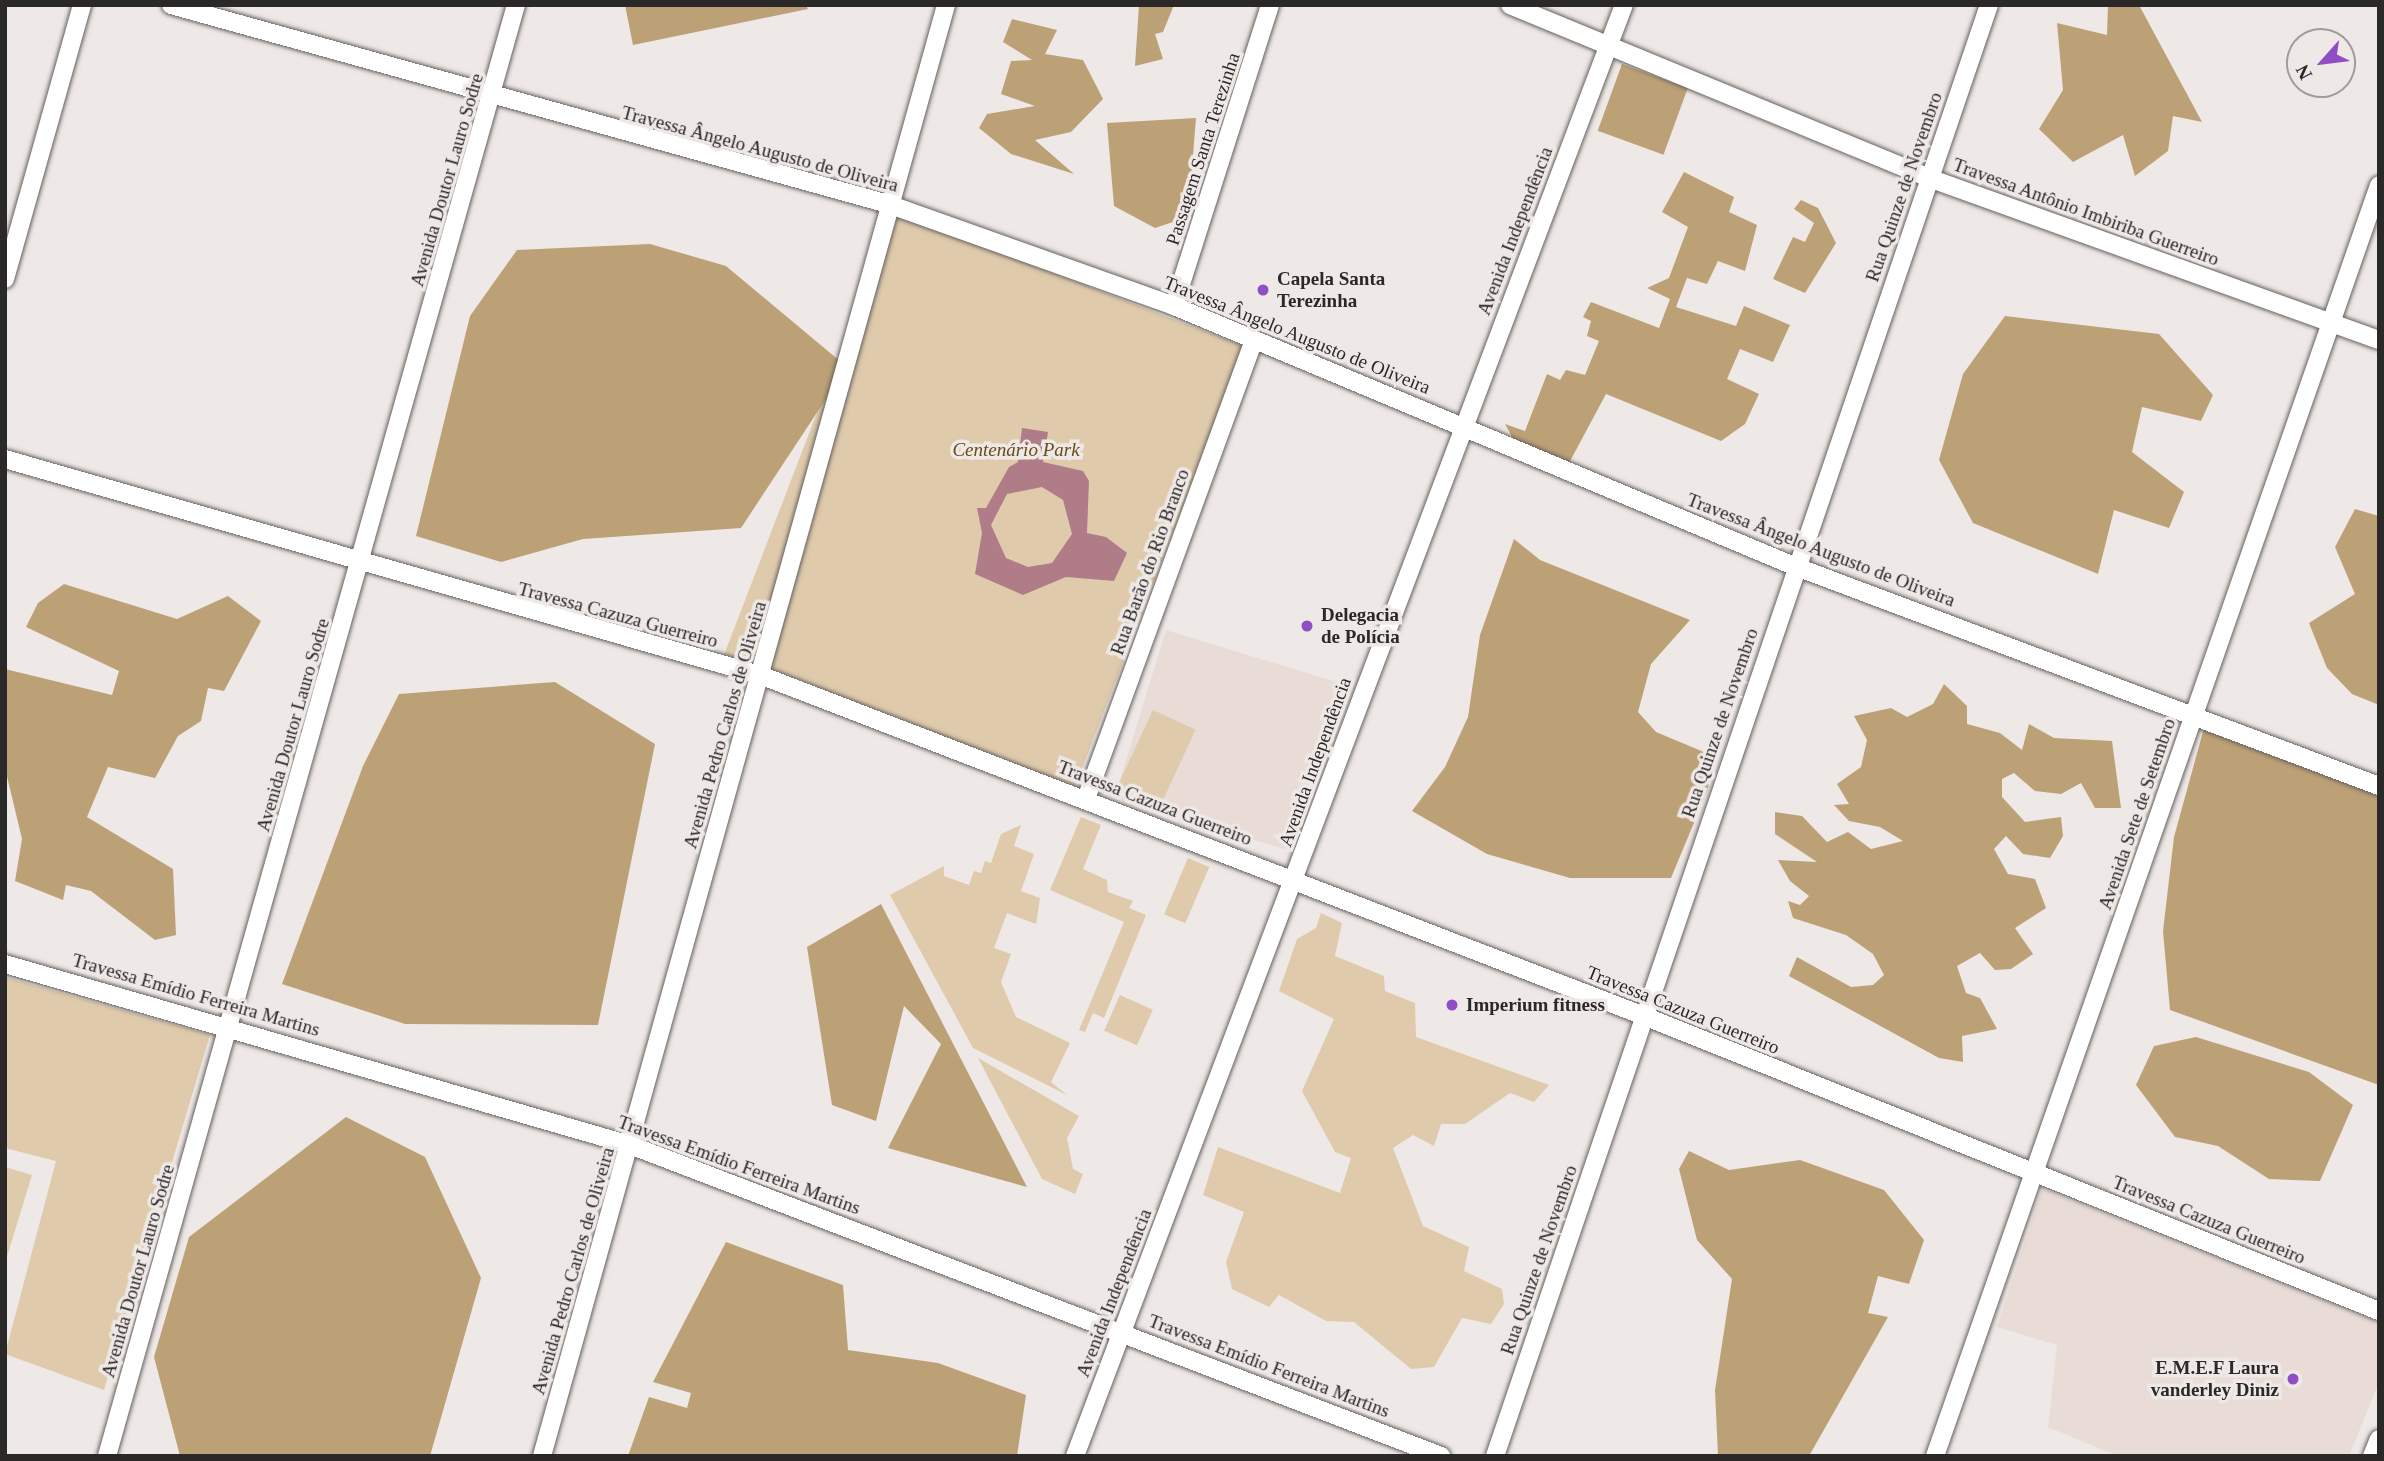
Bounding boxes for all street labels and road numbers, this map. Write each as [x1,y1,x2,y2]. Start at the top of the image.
street label: Passagem Santa Terezinha [1161,50,1245,248]
street label: Avenida Doutor Lauro Sodre [406,71,488,289]
street label: Rua Quinze de Novembro [1861,89,1947,285]
street label: Travessa Ângelo Augusto de Oliveira [619,101,901,197]
street label: Avenida Independência [1472,144,1558,318]
street label: Travessa Antônio Imbiriba Guerreiro [1949,153,2223,271]
street label: Travessa Ângelo Augusto de Oliveira [1160,271,1434,399]
street label: Rua Barão do Rio Branco [1106,466,1194,658]
street label: Travessa Ângelo Augusto de Oliveira [1683,488,1959,612]
street label: Travessa Cazuza Guerreiro [516,577,720,653]
street label: Avenida Pedro Carlos de Oliveira [679,599,771,851]
street label: Avenida Doutor Lauro Sodre [252,616,334,834]
street label: Rua Quinze de Novembro [1677,625,1763,821]
street label: Avenida Independência [1274,674,1356,850]
street label: Avenida Sete de Setembro [2094,715,2180,913]
street label: Travessa Cazuza Guerreiro [1055,755,1255,851]
street label: Travessa Emídio Ferreira Martins [70,949,322,1041]
street label: Travessa Cazuza Guerreiro [1583,961,1783,1059]
street label: Travessa Emídio Ferreira Martins [615,1110,863,1220]
street label: Avenida Pedro Carlos de Oliveira [527,1145,619,1397]
street label: Avenida Doutor Lauro Sodre [97,1162,179,1380]
street label: Rua Quinze de Novembro [1496,1162,1582,1358]
street label: Travessa Cazuza Guerreiro [2109,1171,2309,1269]
street label: Avenida Independência [1071,1206,1157,1380]
street label: Travessa Emídio Ferreira Martins [1145,1309,1393,1423]

